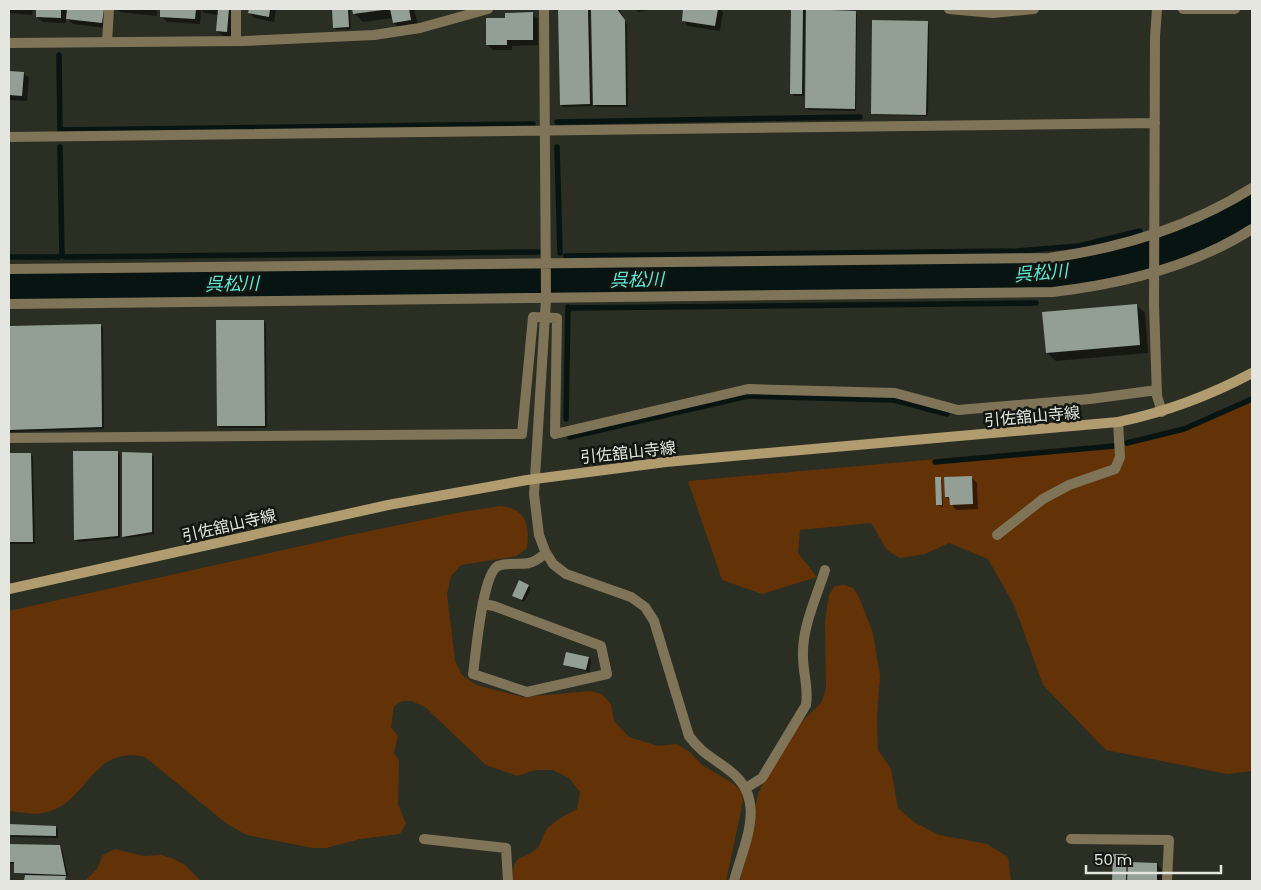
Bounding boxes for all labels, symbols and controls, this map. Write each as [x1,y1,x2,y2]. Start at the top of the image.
water label: 呉松川 [1013,258,1071,287]
water label: 呉松川 [610,266,666,292]
water label: 呉松川 [205,270,261,296]
street label: 引佐舘山寺線 [983,401,1081,432]
street label: 引佐舘山寺線 [579,436,677,469]
street label: 引佐舘山寺線 [180,503,278,547]
scale bar [1086,842,1221,874]
text: 50 m [1094,849,1132,870]

